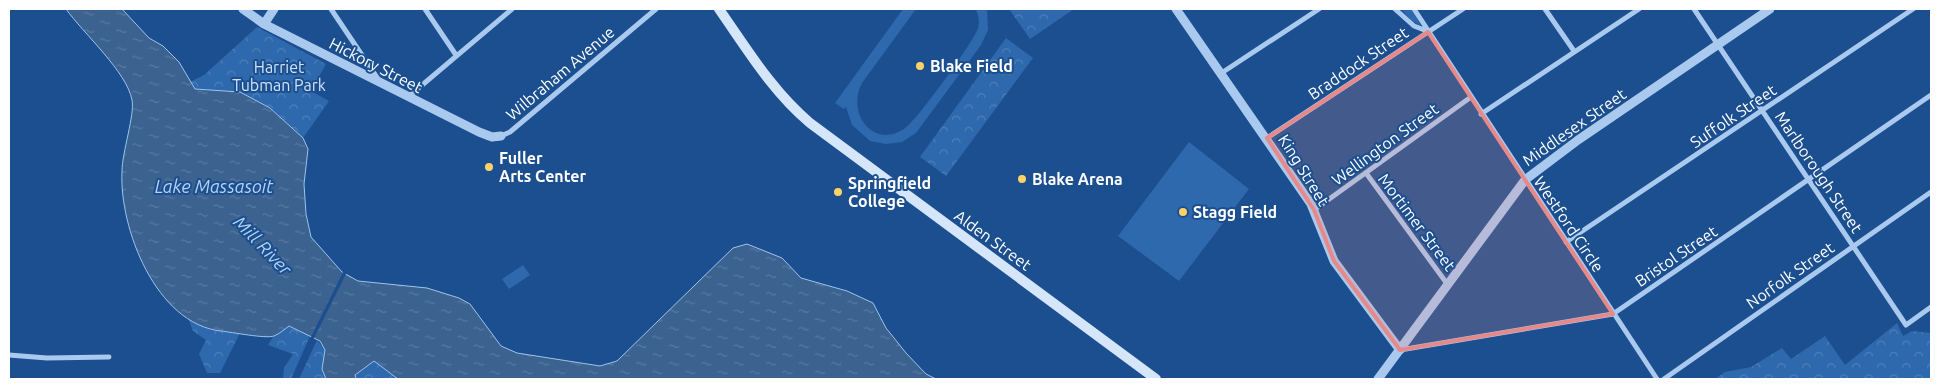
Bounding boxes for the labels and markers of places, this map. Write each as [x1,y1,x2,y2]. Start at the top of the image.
place label: Blake Field [930,57,1013,75]
marker: Blake Field [914,60,926,72]
place label: Fuller Arts Center [499,149,587,185]
marker: Fuller Arts Center [483,161,495,173]
place label: Blake Arena [1032,170,1123,188]
marker: Blake Arena [1016,173,1028,185]
place label: Springfield College [848,174,931,210]
marker: Springfield College [832,186,844,198]
place label: Stagg Field [1193,203,1277,221]
marker: Stagg Field [1177,206,1189,218]

